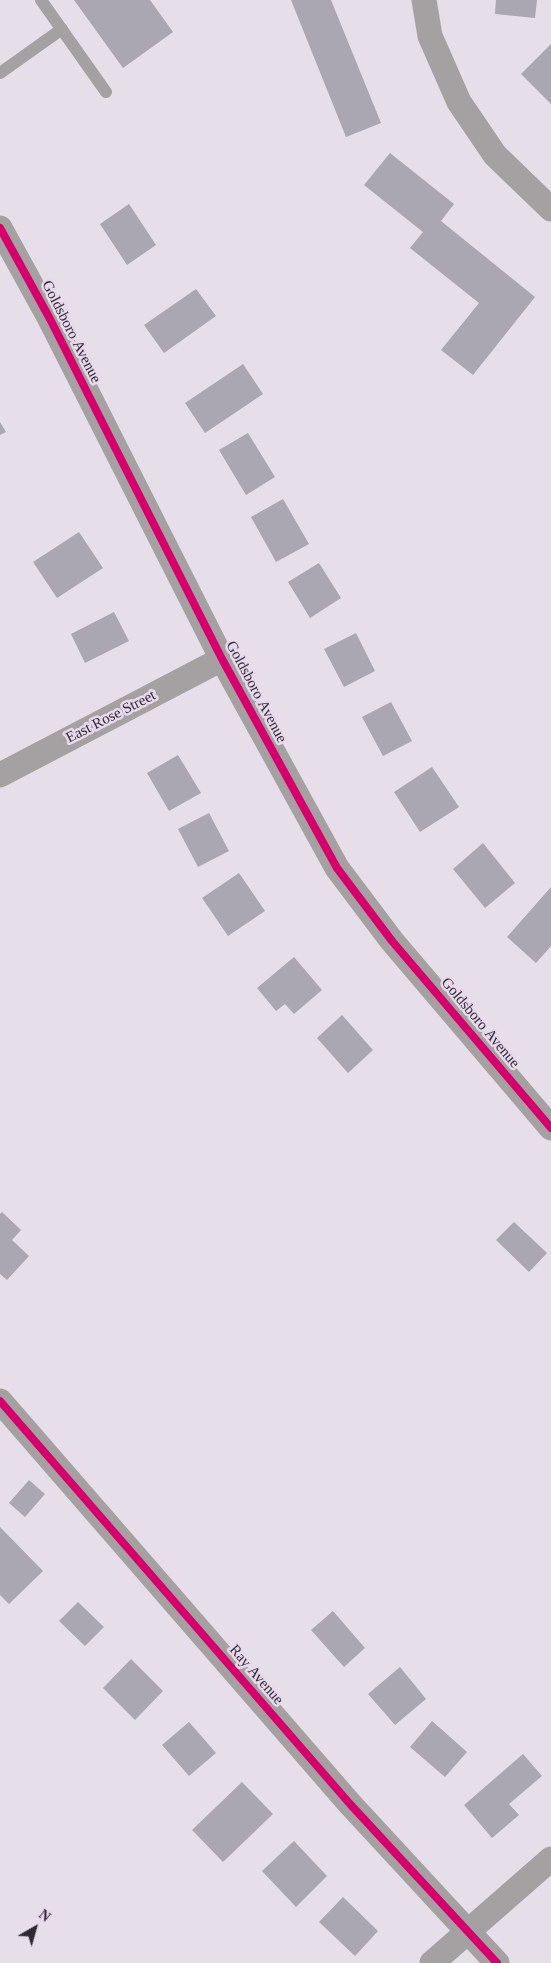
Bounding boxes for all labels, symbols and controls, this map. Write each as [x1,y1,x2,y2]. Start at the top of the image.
street label: Goldsboro Avenue [37,278,105,386]
street label: Goldsboro Avenue [222,638,290,746]
street label: East Rose Street [63,687,159,747]
street label: Goldsboro Avenue [437,974,523,1072]
street label: Ray Avenue [225,1641,287,1709]
north arrow [10,1903,60,1953]
text: N [36,1907,53,1925]

